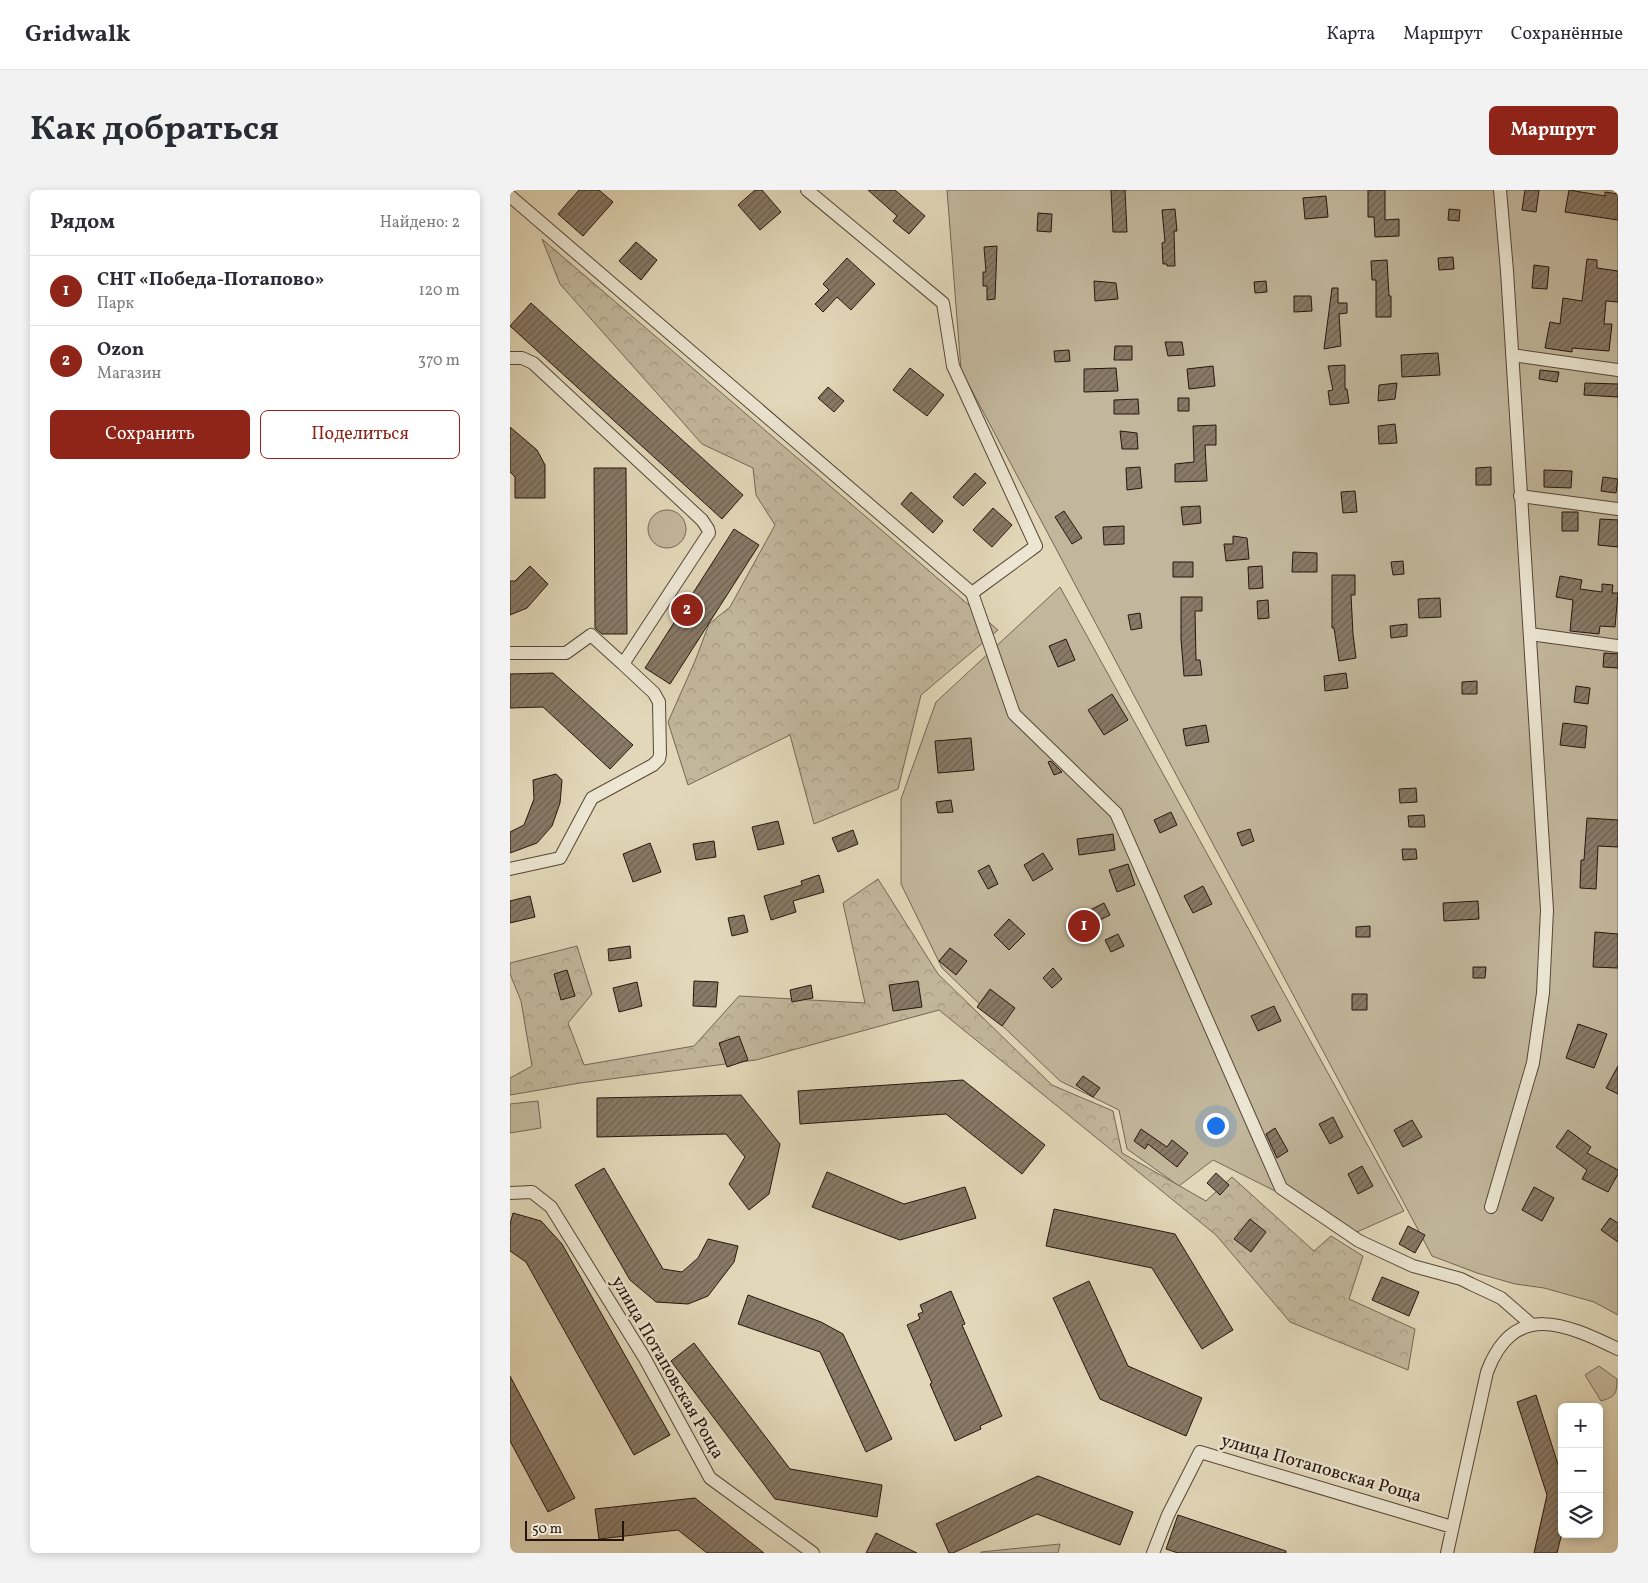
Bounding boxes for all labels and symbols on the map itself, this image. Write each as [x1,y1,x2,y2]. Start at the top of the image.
pin: 2 [671,591,703,629]
pin: 1 [1068,907,1100,945]
your location [1203,1113,1229,1139]
street label: улица Потаповская Роща [604,1272,730,1464]
street label: улица Потаповская Роща [1218,1428,1424,1510]
scale bar [525,1518,624,1541]

